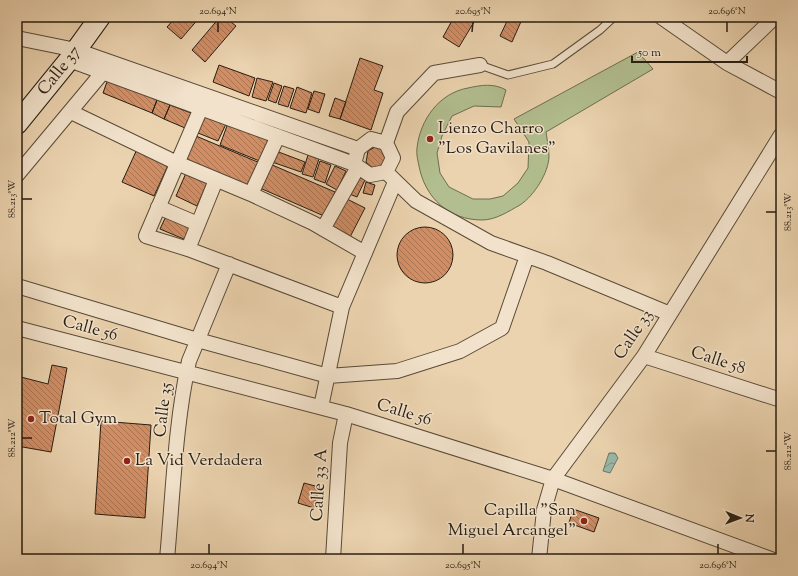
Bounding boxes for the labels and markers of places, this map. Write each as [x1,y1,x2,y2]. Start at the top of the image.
place label: Lienzo Charro "Los Gavilanes" [438,117,556,161]
marker: Lienzo Charro "Los Gavilanes" [425,134,435,144]
place label: Total Gym [39,407,117,431]
marker: Total Gym [26,414,36,424]
place label: La Vid Verdadera [135,449,263,473]
marker: La Vid Verdadera [122,456,132,466]
place label: Capilla "San Miguel Arcangel" [448,499,576,543]
marker: Capilla "San Miguel Arcangel" [579,516,589,526]

